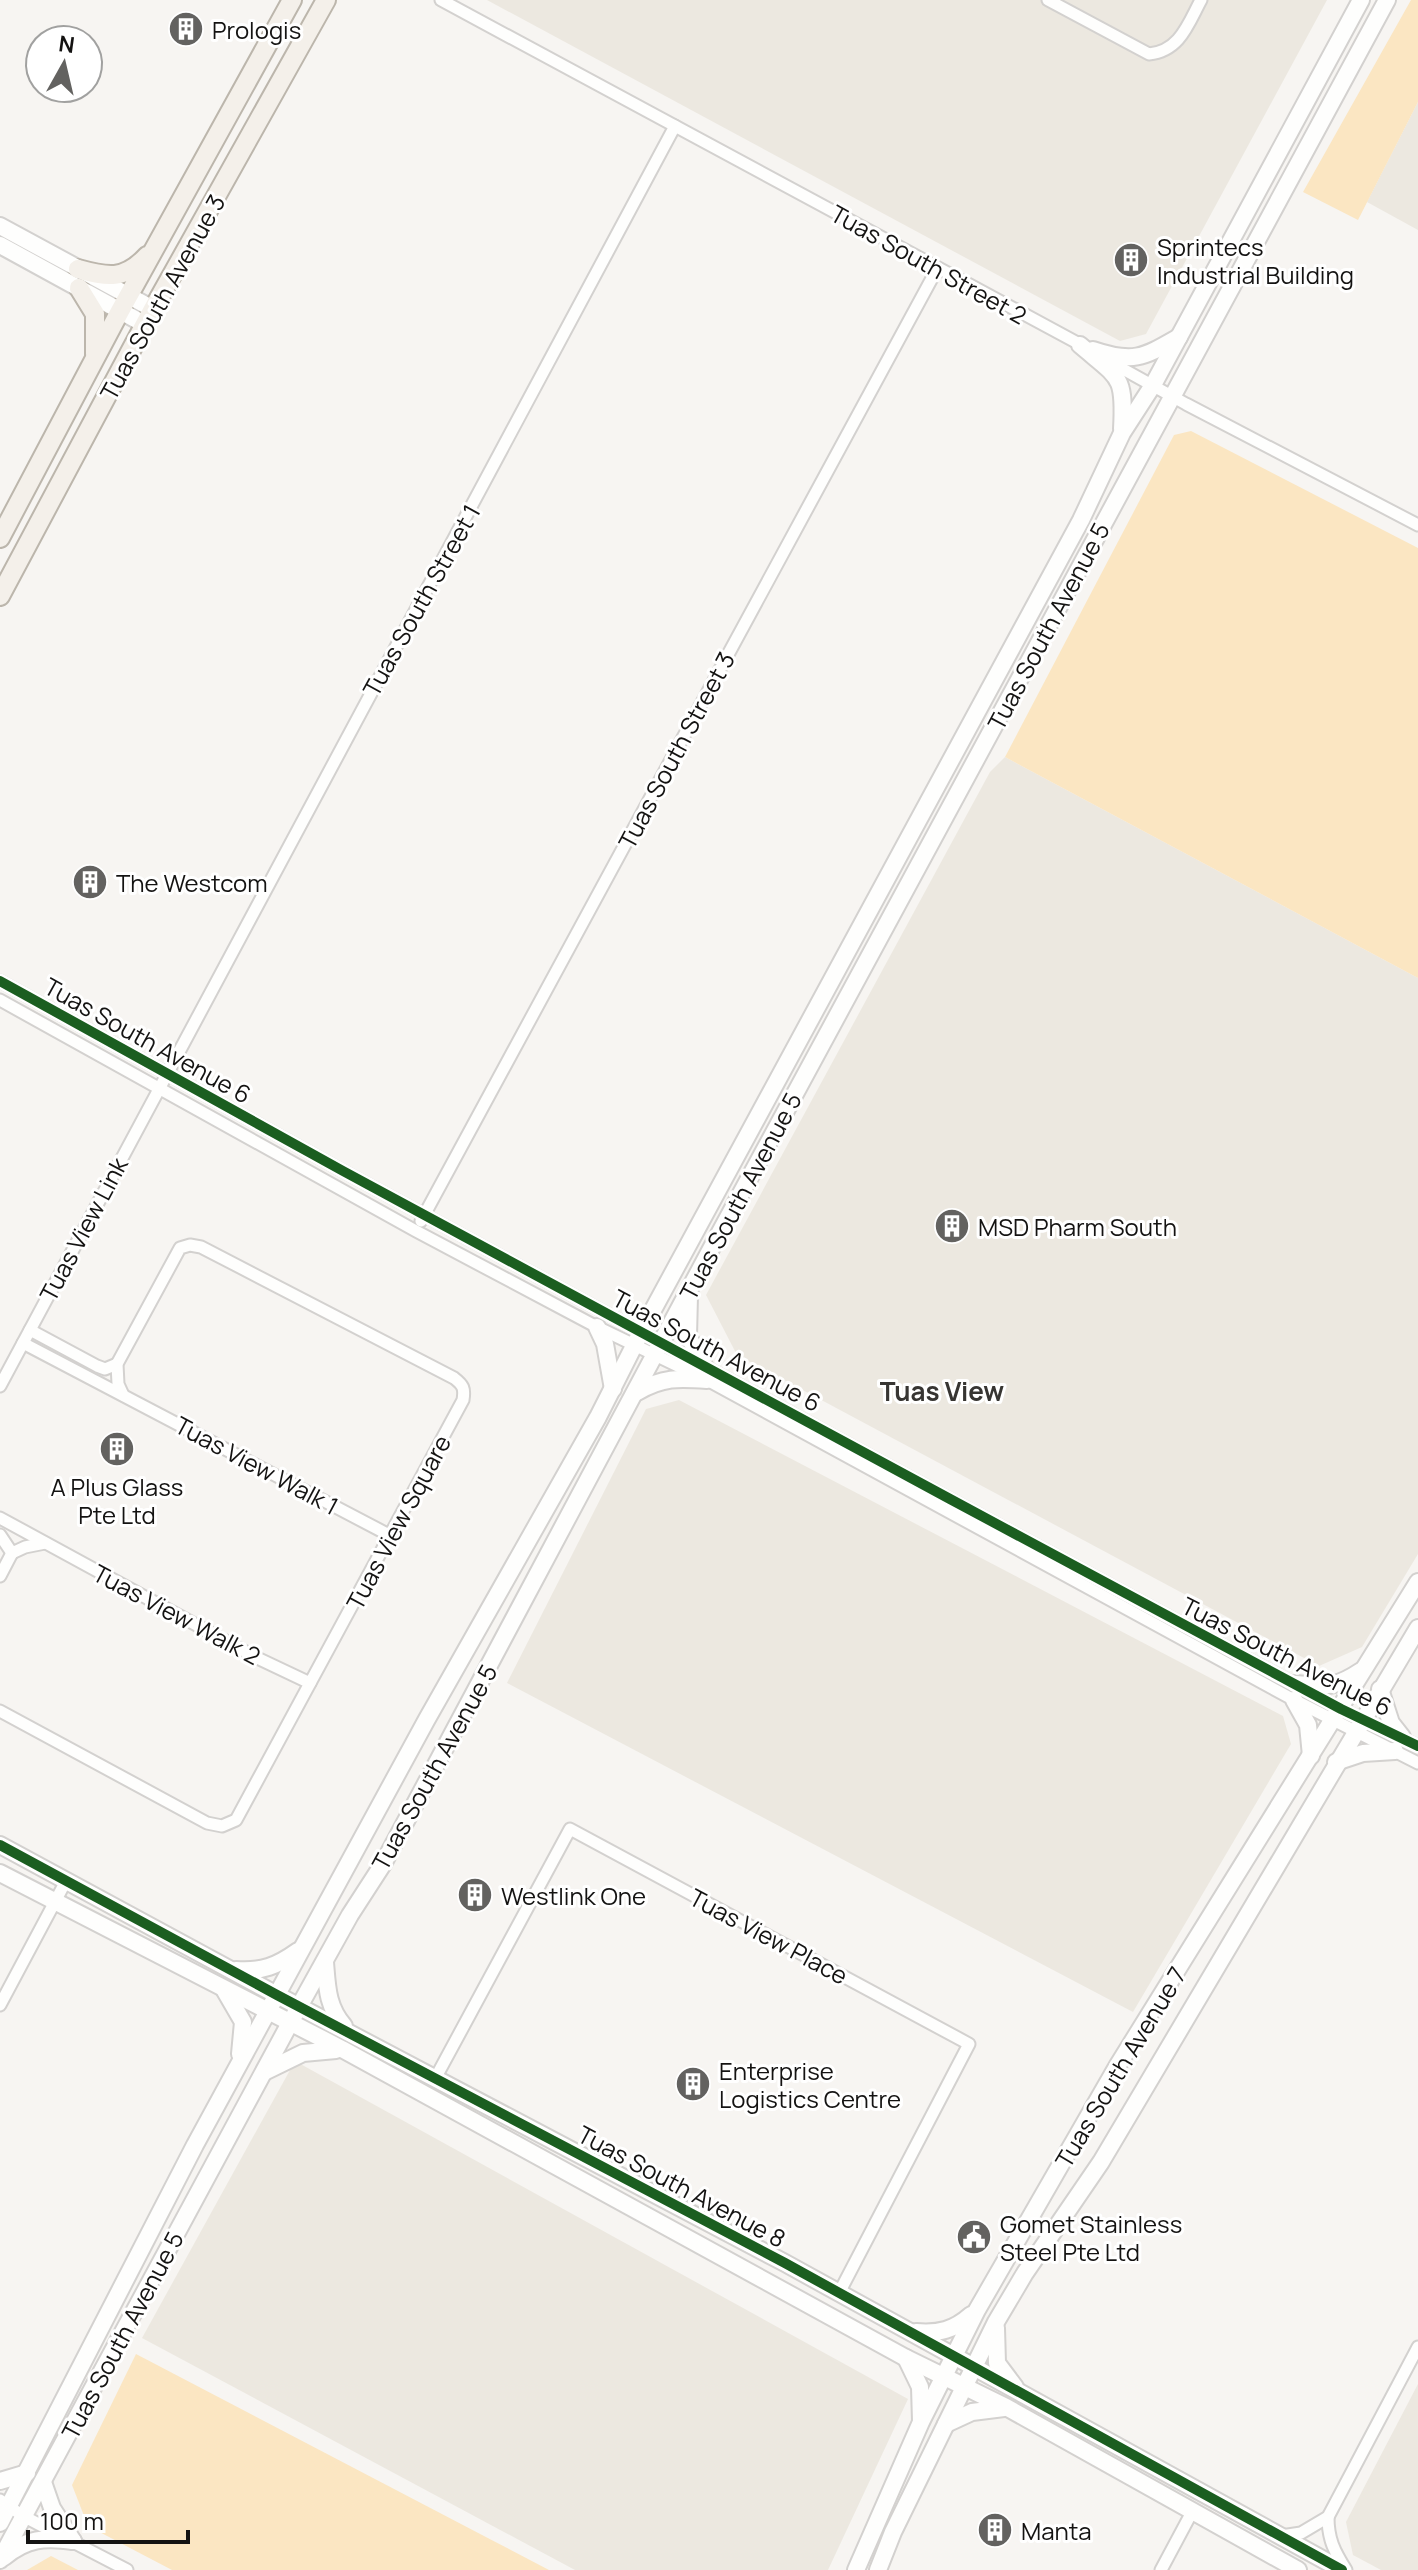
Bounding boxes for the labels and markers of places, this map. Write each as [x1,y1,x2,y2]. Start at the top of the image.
building icon: Prologis [167,10,205,48]
place label: Prologis [212,13,301,46]
place label: Sprintecs Industrial Building [1157,230,1354,291]
building icon: Sprintecs Industrial Building [1112,241,1150,279]
building icon: The Westcom [71,863,109,901]
place label: The Westcom [116,866,268,899]
building icon: MSD Pharm South [933,1207,971,1245]
place label: MSD Pharm South [978,1210,1177,1243]
building icon: A Plus Glass Pte Ltd [98,1430,136,1468]
place label: A Plus Glass Pte Ltd [51,1470,183,1531]
building icon: Westlink One [456,1876,494,1914]
place label: Westlink One [501,1879,646,1912]
place label: Enterprise Logistics Centre [719,2054,901,2115]
building icon: Enterprise Logistics Centre [674,2065,712,2103]
place label: Gomet Stainless Steel Pte Ltd [1000,2207,1182,2268]
public building icon: Gomet Stainless Steel Pte Ltd [955,2218,993,2256]
building icon: Manta [976,2511,1014,2549]
place label: Manta [1021,2514,1092,2547]

